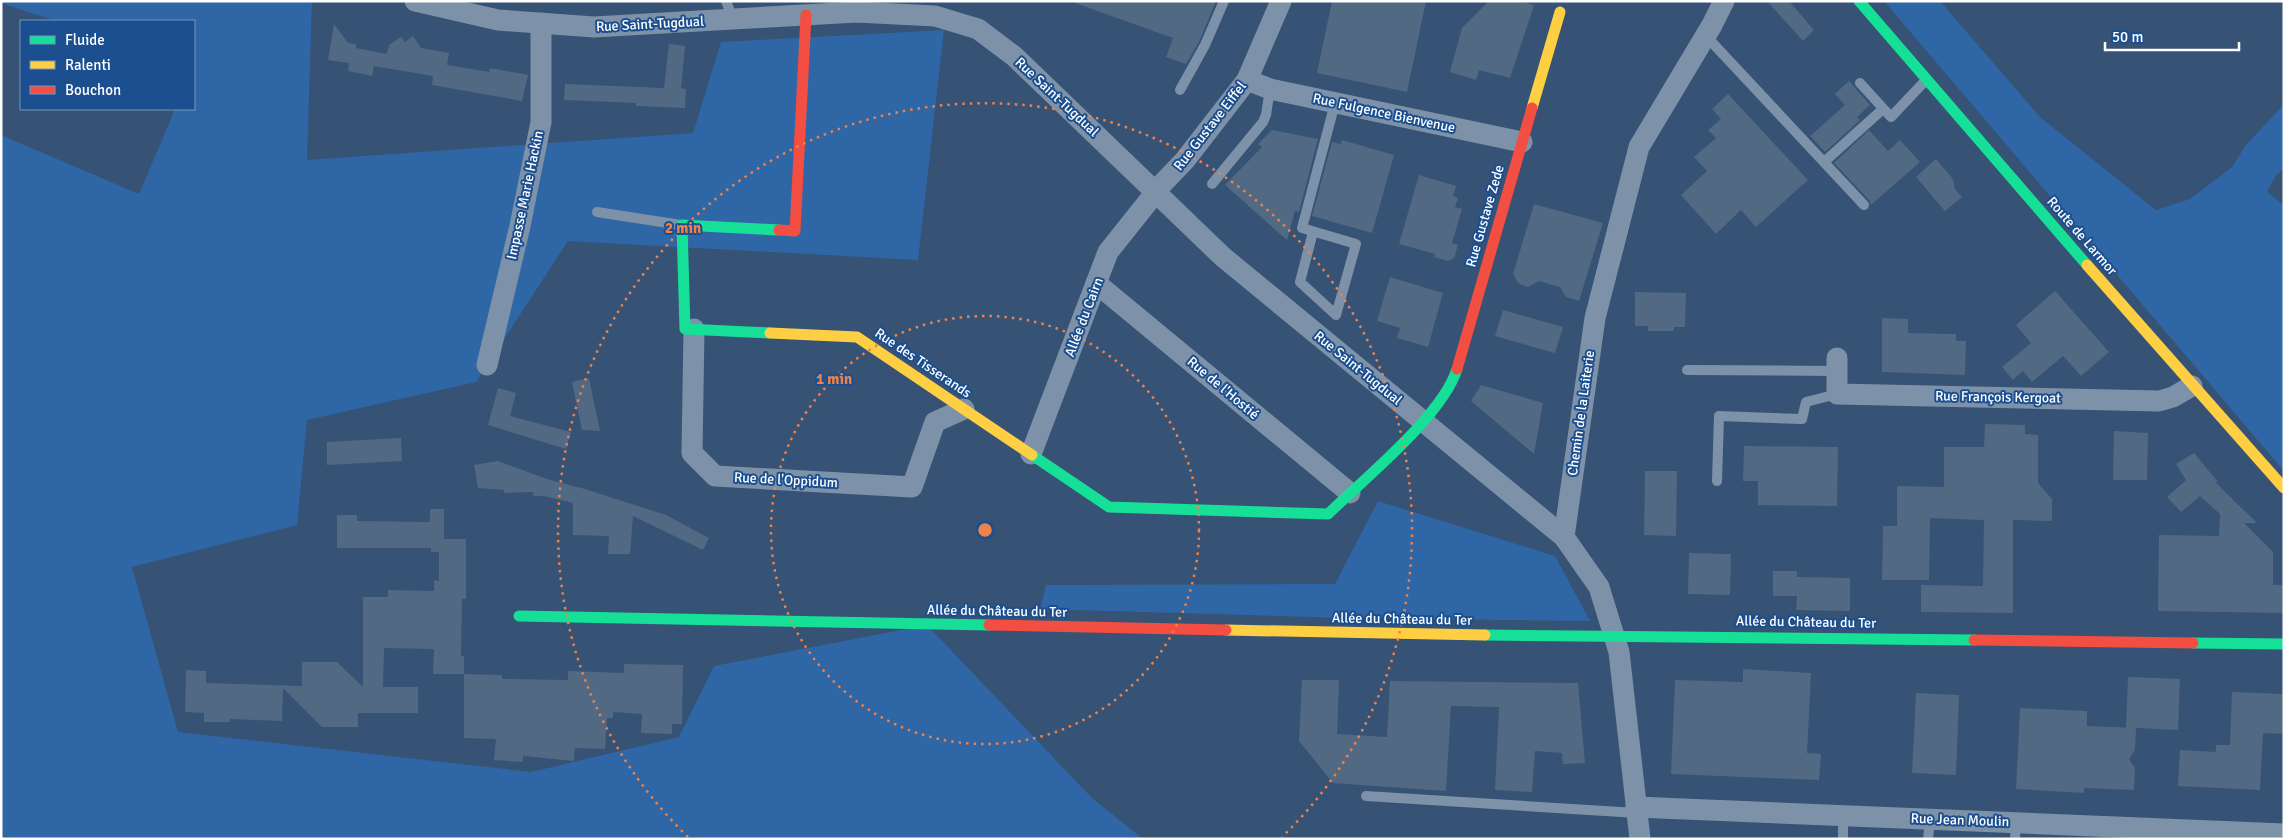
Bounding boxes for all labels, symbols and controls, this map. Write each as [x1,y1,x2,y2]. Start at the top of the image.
street label: Rue Saint-Tugdual [595,13,705,35]
legend [20,20,195,110]
scale bar [2105,20,2239,52]
text: 50 m [2112,28,2143,46]
text: Fluide [65,31,105,49]
street label: Rue Saint-Tugdual [1012,54,1102,140]
text: Ralenti [65,56,111,74]
street label: Rue Gustave Eiffel [1170,78,1250,174]
text: Bouchon [65,81,121,99]
street label: Rue Fulgence Bienvenue [1311,90,1457,136]
street label: Impasse Marie Hackin [503,129,547,261]
street label: Rue Gustave Zede [1462,163,1508,269]
street label: Route de Larmor [2043,193,2121,279]
text: 2 min [665,219,701,237]
street label: Allée du Cairn [1061,275,1107,359]
street label: Rue des Tisserands [872,324,974,402]
street label: Rue Saint-Tugdual [1311,327,1405,409]
street label: Chemin de la Laiterie [1564,349,1598,477]
street label: Rue de l'Hostié [1184,353,1262,423]
text: 1 min [816,370,852,388]
street label: Rue François Kergoat [1935,387,2061,407]
street label: Rue de l'Oppidum [734,469,838,491]
centre of rings [976,521,994,539]
street label: Allée du Château du Ter [927,601,1068,621]
street label: Allée du Château du Ter [1332,609,1473,629]
street label: Allée du Château du Ter [1736,612,1877,632]
street label: Rue Jean Moulin [1910,810,2010,830]

